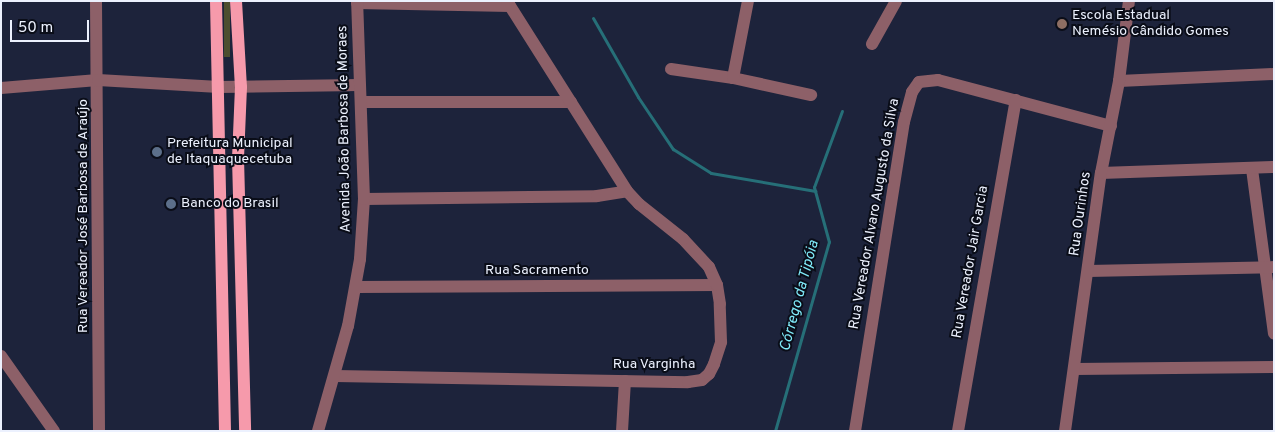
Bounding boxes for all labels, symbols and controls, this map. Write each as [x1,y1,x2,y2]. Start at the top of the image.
place label: Escola Estadual Nemésio Cândido Gomes [1072,8,1229,40]
scale bar [12,10,91,42]
marker: Escola Estadual Nemésio Cândido Gomes [1056,18,1068,30]
text: 50 m [18,19,53,38]
street label: Avenida João Barbosa de Moraes [335,25,355,233]
street label: Rua Vereador Alvaro Augusto da Silva [846,97,904,331]
street label: Rua Vereador José Barbosa de Araújo [76,98,92,334]
place label: Prefeitura Municipal de Itaquaquecetuba [167,136,293,168]
marker: Prefeitura Municipal de Itaquaquecetuba [151,146,163,158]
street label: Rua Ourinhos [1067,171,1095,257]
street label: Rua Vereador Jair Garcia [949,184,993,340]
place label: Banco do Brasil [181,196,279,212]
marker: Banco do Brasil [165,198,177,210]
water label: Córrego da Tipóia [776,238,824,354]
street label: Rua Sacramento [485,263,589,279]
street label: Rua Varginha [612,357,696,373]

